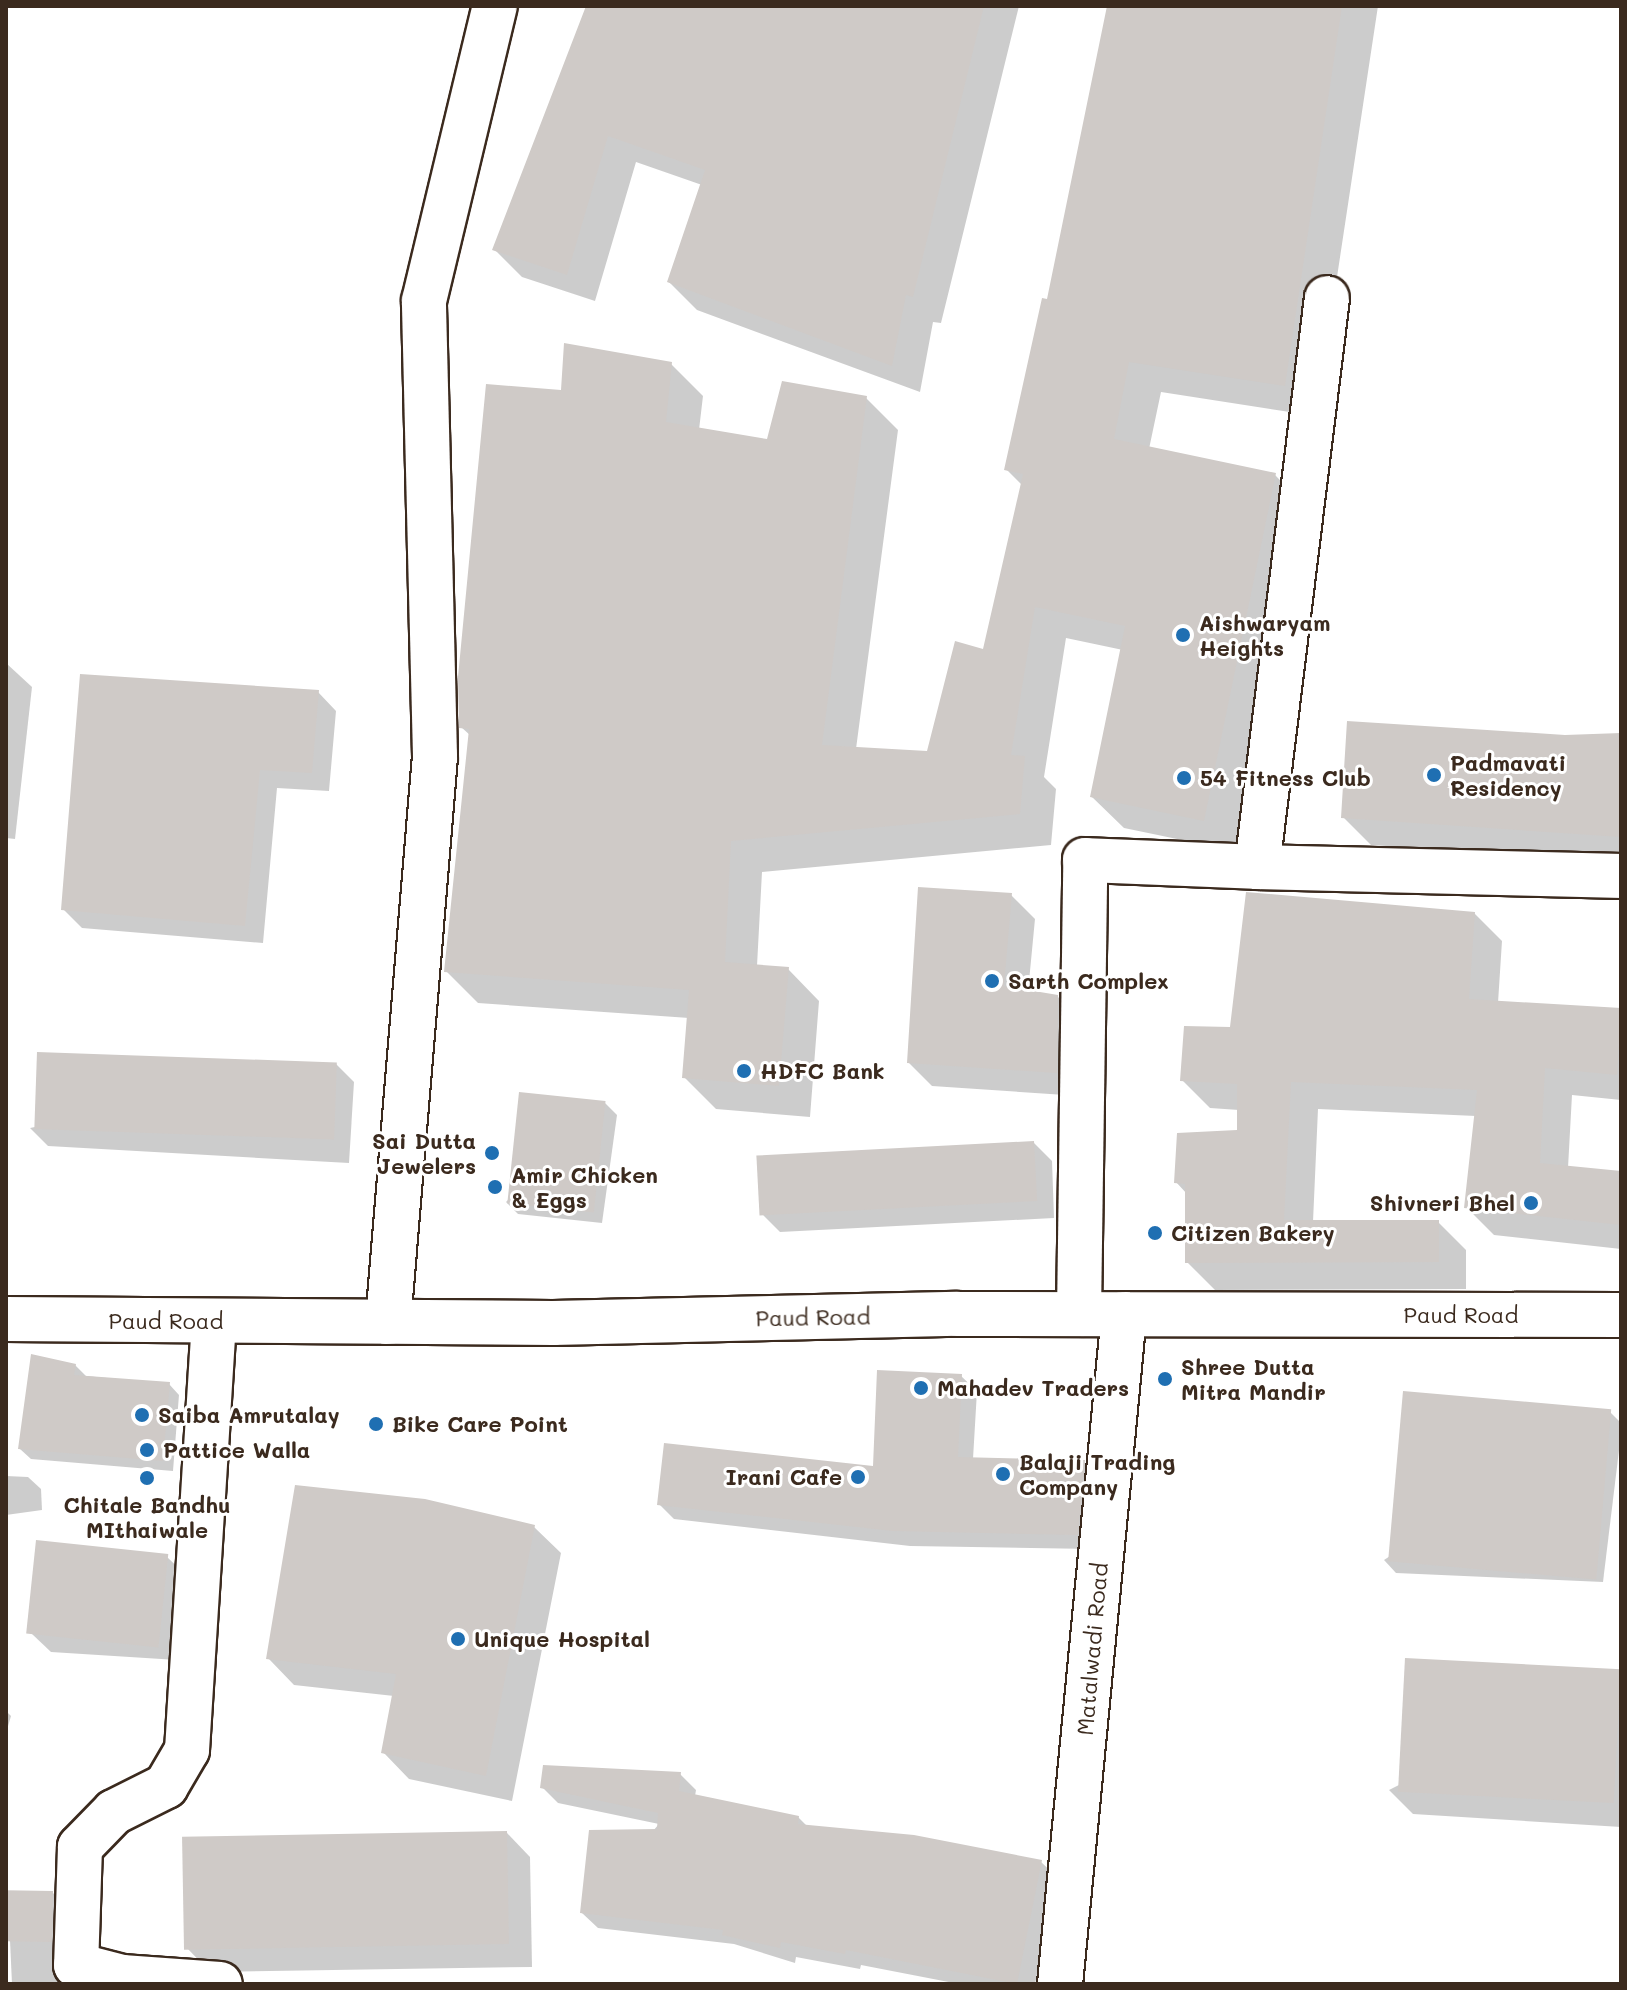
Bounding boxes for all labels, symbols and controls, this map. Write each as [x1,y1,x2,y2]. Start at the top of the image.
place label: Aishwaryam Heights [1199,609,1330,660]
marker: Aishwaryam Heights [1174,626,1192,644]
place label: Padmavati Residency [1450,749,1566,800]
place label: 54 Fitness Club [1200,765,1371,791]
marker: Padmavati Residency [1425,766,1443,784]
marker: 54 Fitness Club [1175,769,1193,787]
place label: Sarth Complex [1008,968,1169,994]
marker: Sarth Complex [983,972,1001,990]
place label: HDFC Bank [760,1058,885,1084]
marker: HDFC Bank [735,1062,753,1080]
place label: Sai Dutta Jewelers [372,1127,476,1178]
marker: Sai Dutta Jewelers [483,1144,501,1162]
place label: Amir Chicken & Eggs [511,1161,658,1212]
marker: Amir Chicken & Eggs [486,1178,504,1196]
place label: Shivneri Bhel [1370,1190,1515,1216]
marker: Shivneri Bhel [1522,1194,1540,1212]
place label: Citizen Bakery [1171,1220,1335,1246]
marker: Citizen Bakery [1146,1224,1164,1242]
street label: Paud Road [1404,1302,1518,1328]
street label: Paud Road [755,1303,871,1331]
street label: Paud Road [109,1308,223,1334]
place label: Shree Dutta Mitra Mandir [1181,1353,1326,1404]
marker: Shree Dutta Mitra Mandir [1156,1370,1174,1388]
place label: Mahadev Traders [937,1375,1129,1401]
marker: Mahadev Traders [912,1379,930,1397]
place label: Saiba Amrutalay [158,1402,340,1428]
marker: Saiba Amrutalay [133,1406,151,1424]
place label: Bike Care Point [392,1411,568,1437]
marker: Bike Care Point [367,1415,385,1433]
place label: Pattice Walla [163,1437,310,1463]
marker: Pattice Walla [138,1441,156,1459]
place label: Balaji Trading Company [1019,1448,1175,1500]
place label: Irani Cafe [725,1464,842,1490]
marker: Balaji Trading Company [994,1465,1012,1483]
marker: Irani Cafe [849,1468,867,1486]
marker: Chitale Bandhu MIthaiwale [138,1469,156,1487]
place label: Chitale Bandhu MIthaiwale [63,1491,231,1542]
street label: Matalwadi Road [1071,1561,1113,1737]
place label: Unique Hospital [474,1626,650,1652]
marker: Unique Hospital [449,1630,467,1648]

